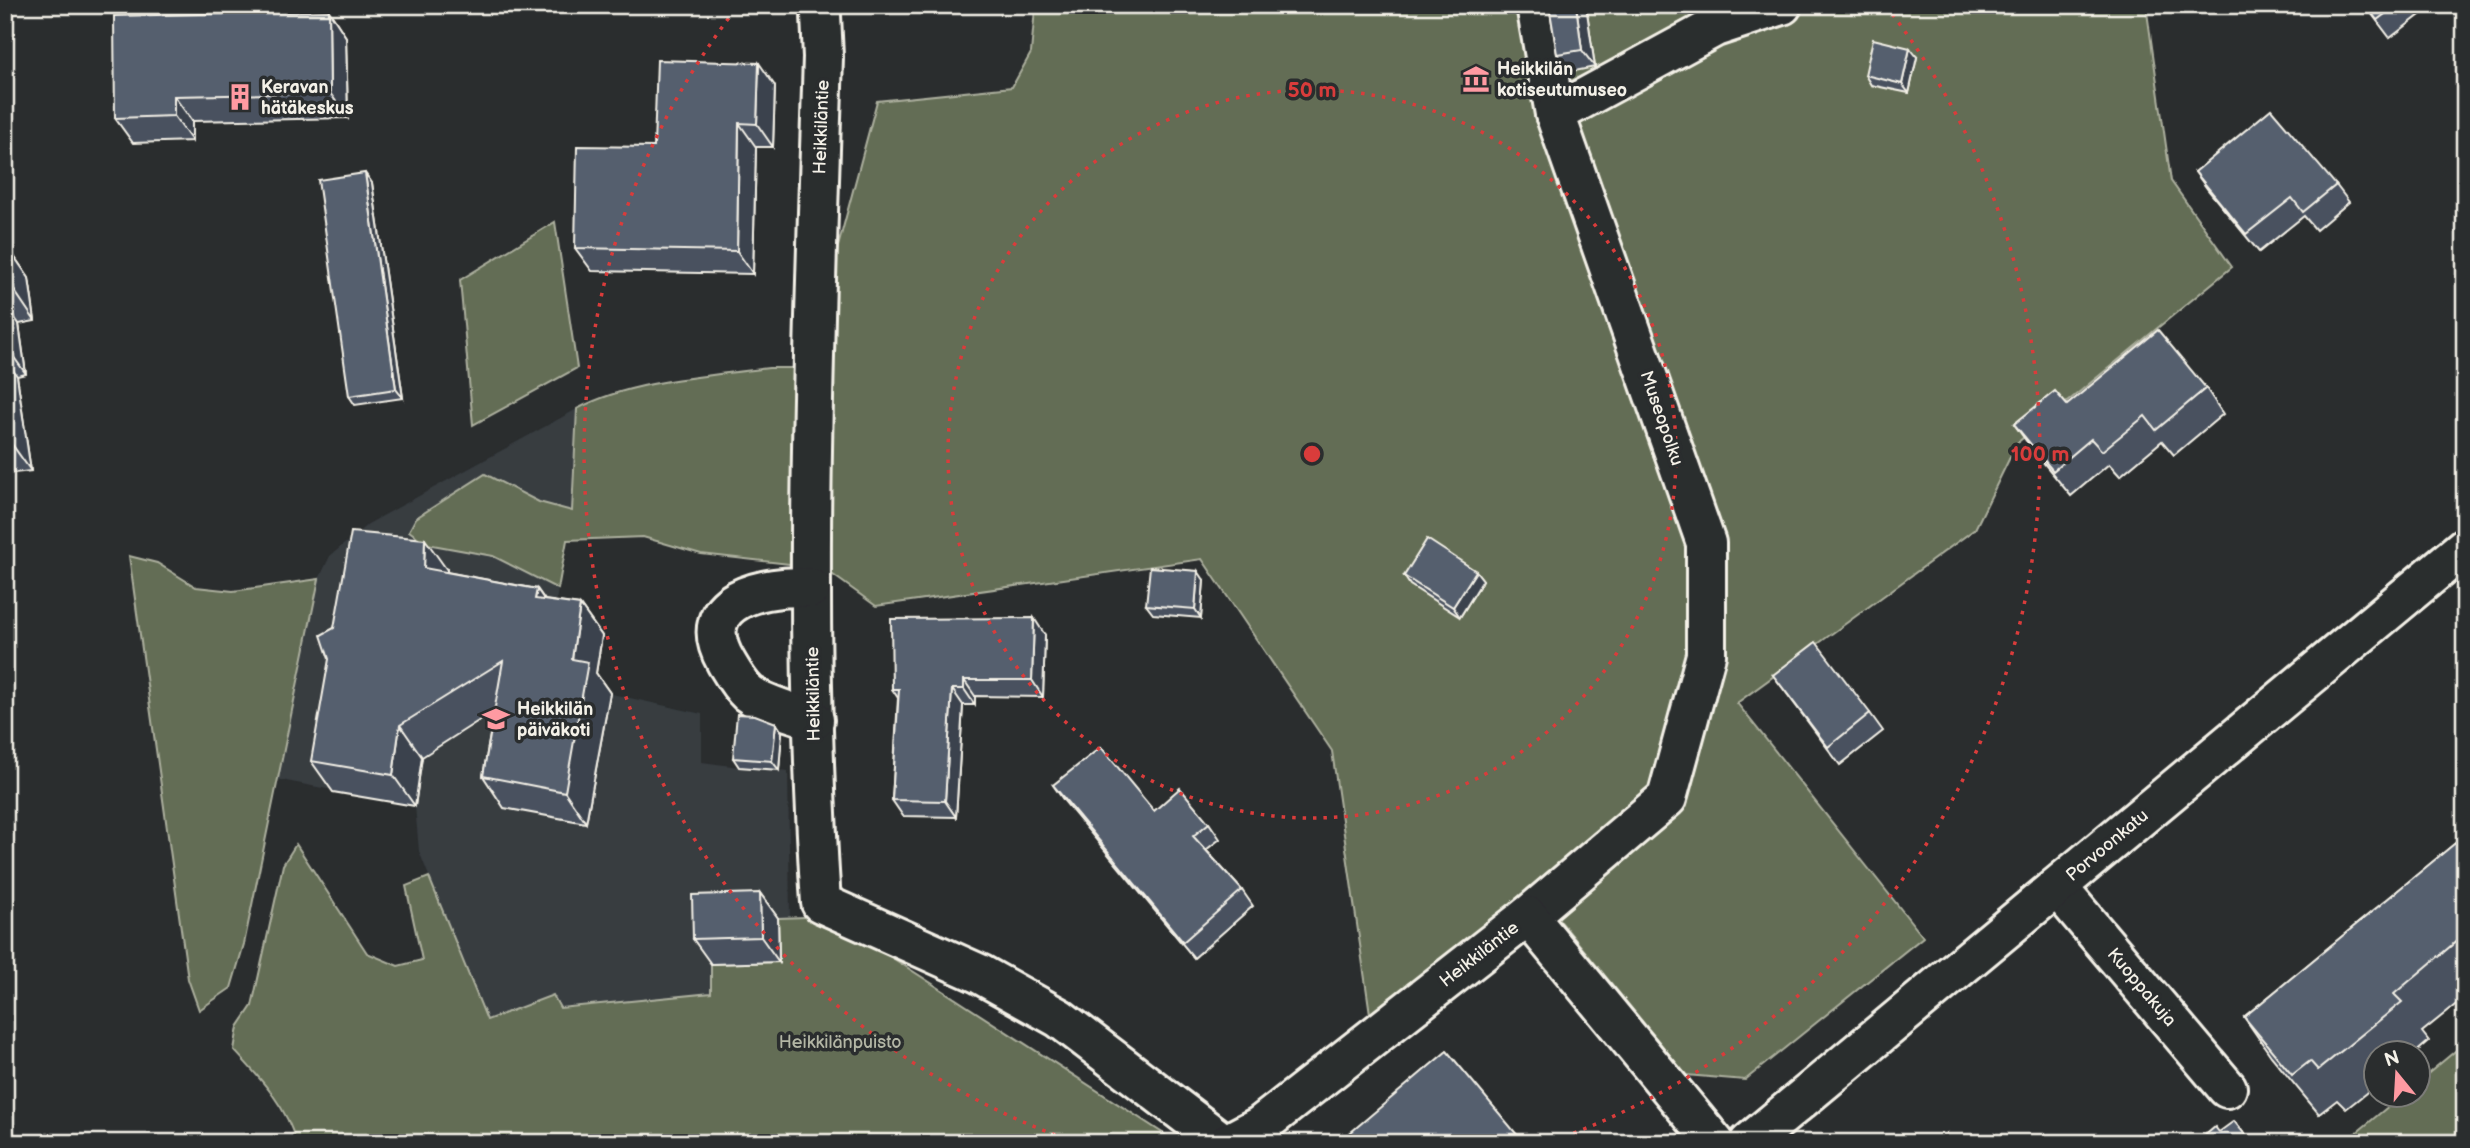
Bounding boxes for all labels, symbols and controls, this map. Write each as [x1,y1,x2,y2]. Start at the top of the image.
place label: Heikkilän kotiseutumuseo [1497,59,1627,101]
museum icon: Heikkilän kotiseutumuseo [1461,64,1491,94]
place label: Keravan hätäkeskus [261,77,354,119]
text: 50 m [1288,78,1336,103]
street label: Heikkiläntie [809,79,834,175]
building icon: Keravan hätäkeskus [225,82,255,112]
street label: Museopolku [1636,368,1688,468]
centre of rings [1300,442,1324,466]
text: 100 m [2011,442,2069,467]
street label: Heikkiläntie [802,646,825,741]
place label: Heikkilän päiväkoti [517,699,593,741]
school or university icon: Heikkilän päiväkoti [481,704,511,734]
street label: Porvoonkatu [2062,805,2153,886]
street label: Heikkiläntie [1436,917,1523,992]
street label: Kuoppakuja [2103,944,2180,1031]
park label: Heikkilänpuisto [779,1032,901,1053]
north arrow [2362,1040,2432,1110]
text: N [2382,1046,2403,1072]

